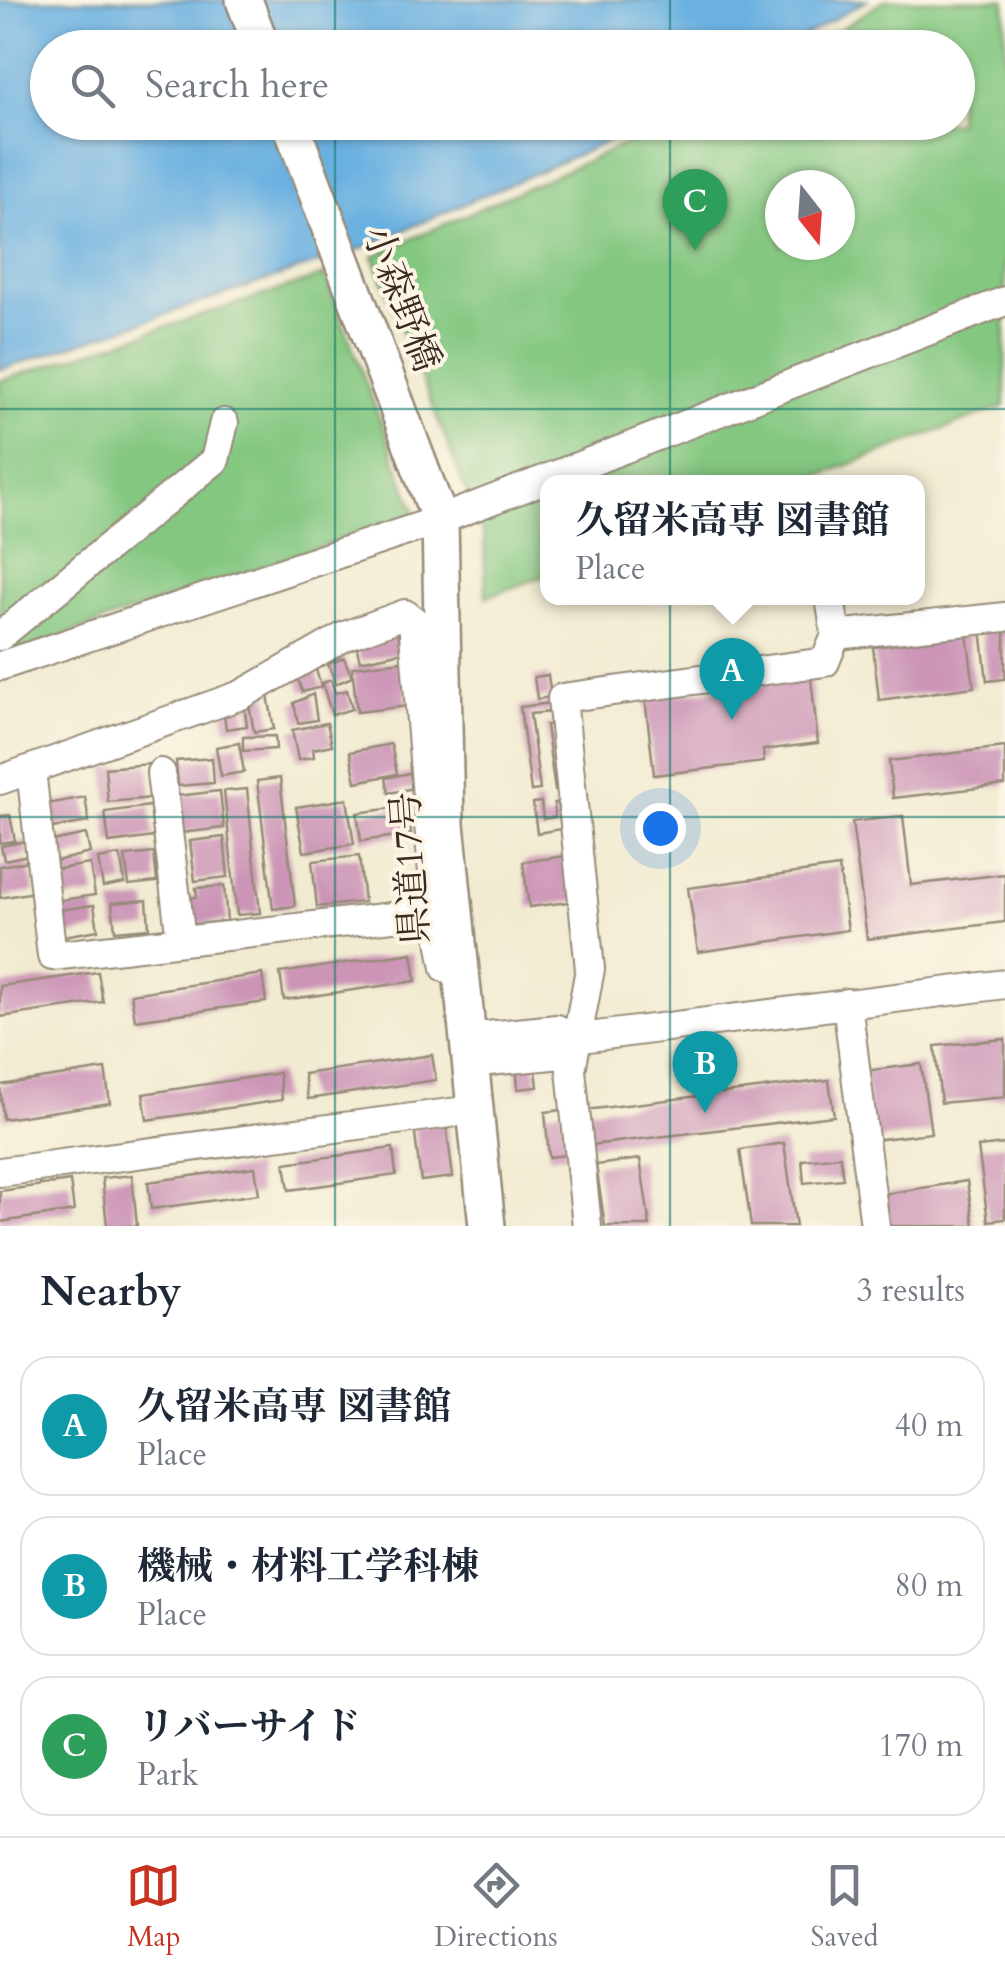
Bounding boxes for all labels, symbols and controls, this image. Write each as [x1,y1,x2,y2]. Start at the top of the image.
search box [30,30,975,140]
icon: search [65,58,120,113]
text: Search here [145,59,329,111]
pin: C [662,168,728,251]
north arrow [765,170,855,260]
street label: 小森野橋 [350,218,453,379]
popup [540,475,925,605]
text: 久留米高専 図書館 [575,495,890,547]
text: Place [575,547,645,591]
pin: A [700,638,764,720]
street label: 県道17号 [380,790,442,946]
your location [635,803,686,854]
pin: B [672,1030,738,1113]
text: Nearby [40,1263,182,1320]
text: 3 results [857,1269,965,1313]
text: 久留米高専 図書館 [137,1381,451,1433]
text: A [62,1404,87,1448]
text: 40 m [895,1404,963,1448]
text: Place [137,1433,207,1477]
text: 機械・材料工学科棟 [137,1541,479,1593]
text: B [63,1564,86,1608]
text: 80 m [895,1564,963,1608]
text: Place [137,1593,207,1637]
text: リバーサイド [137,1701,361,1753]
text: C [62,1724,87,1768]
text: 170 m [878,1724,963,1768]
text: Park [137,1753,199,1797]
tab: Map [126,1858,181,1956]
tab: Directions [434,1858,558,1956]
tab: Saved [811,1858,879,1956]

